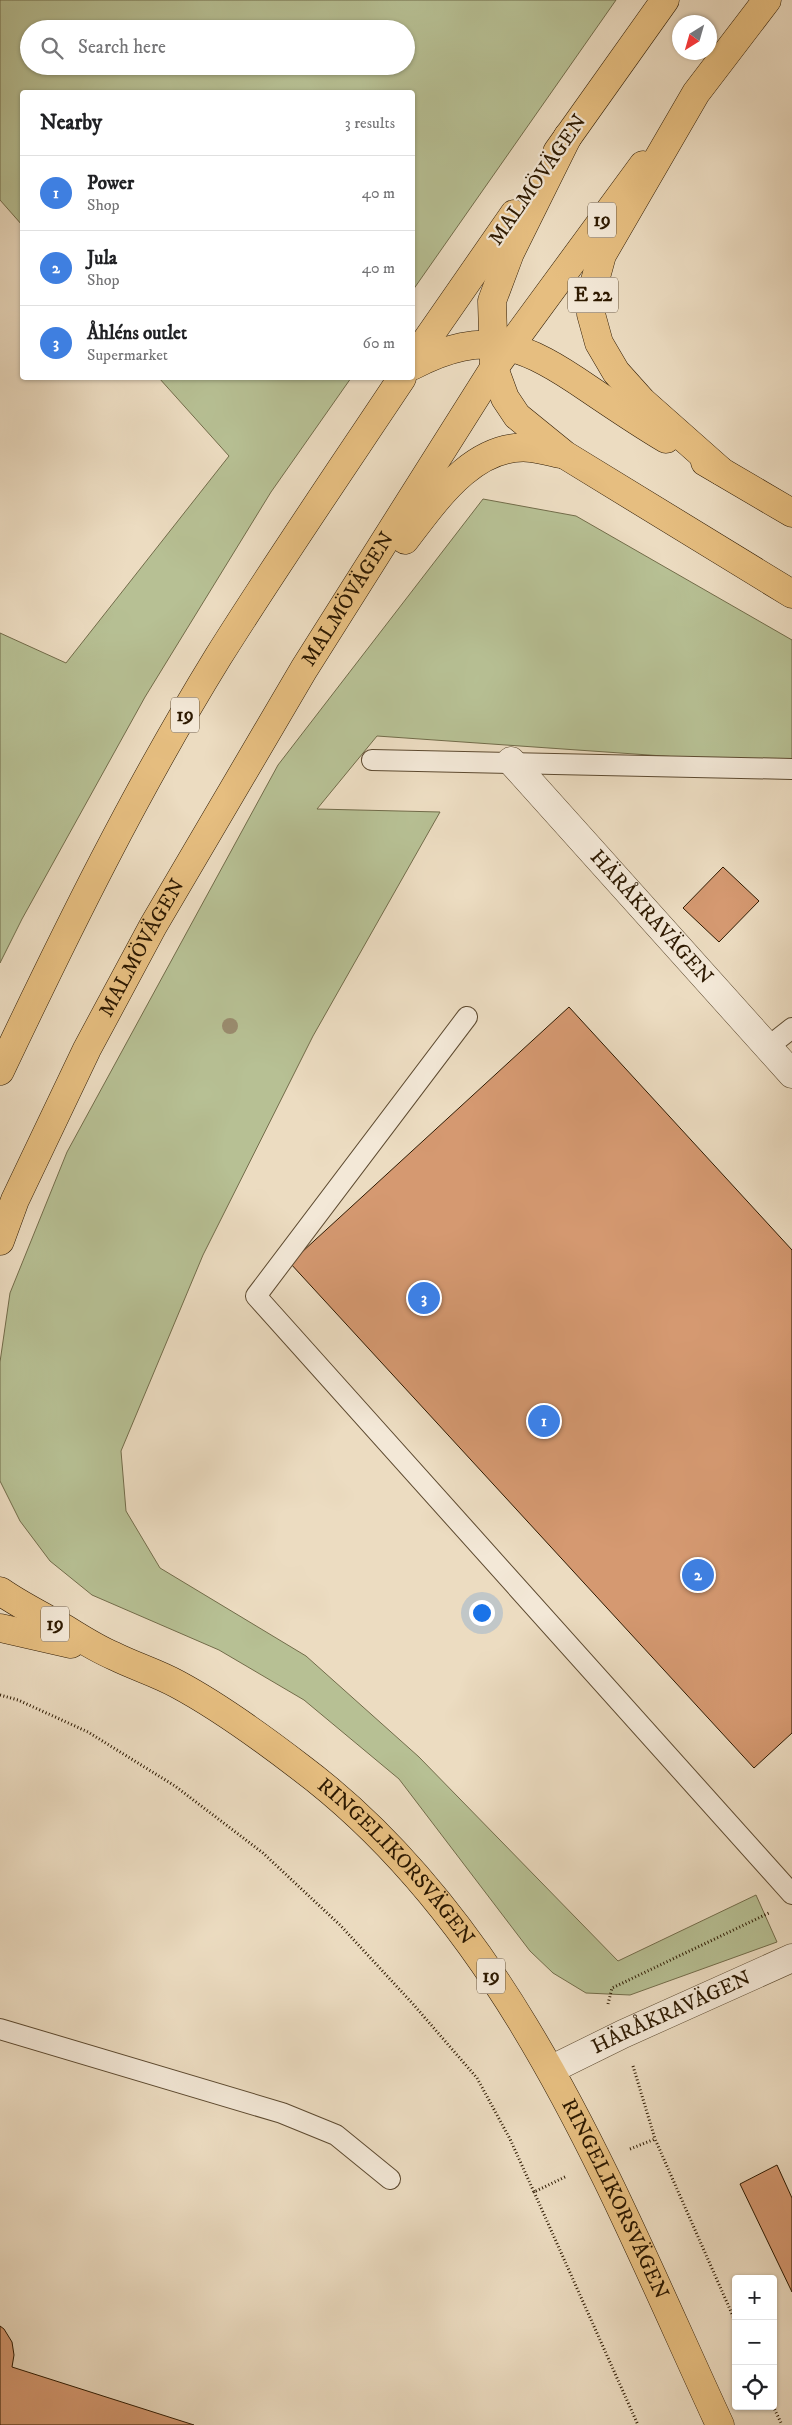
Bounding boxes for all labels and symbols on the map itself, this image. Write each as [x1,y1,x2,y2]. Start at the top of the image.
north arrow [672,15,717,60]
street label: MALMÖVÄGEN [482,109,593,250]
road number: 19 [588,202,616,238]
road number: E 22 [568,278,618,312]
street label: MALMÖVÄGEN [296,527,400,671]
road number: 19 [171,698,199,732]
street label: HÄRÅKRAVÄGEN [584,844,719,990]
street label: MALMÖVÄGEN [94,874,191,1022]
pin: 3 [408,1279,440,1317]
pin: 1 [528,1402,560,1440]
pin: 2 [682,1556,714,1594]
your location [469,1600,495,1626]
road number: 19 [41,1606,69,1642]
street label: RINGELIKORSVÄGEN [312,1773,480,1950]
road number: 19 [477,1958,505,1994]
street label: HÄRÅKRAVÄGEN [587,1965,755,2060]
street label: RINGELIKORSVÄGEN [555,2094,674,2303]

